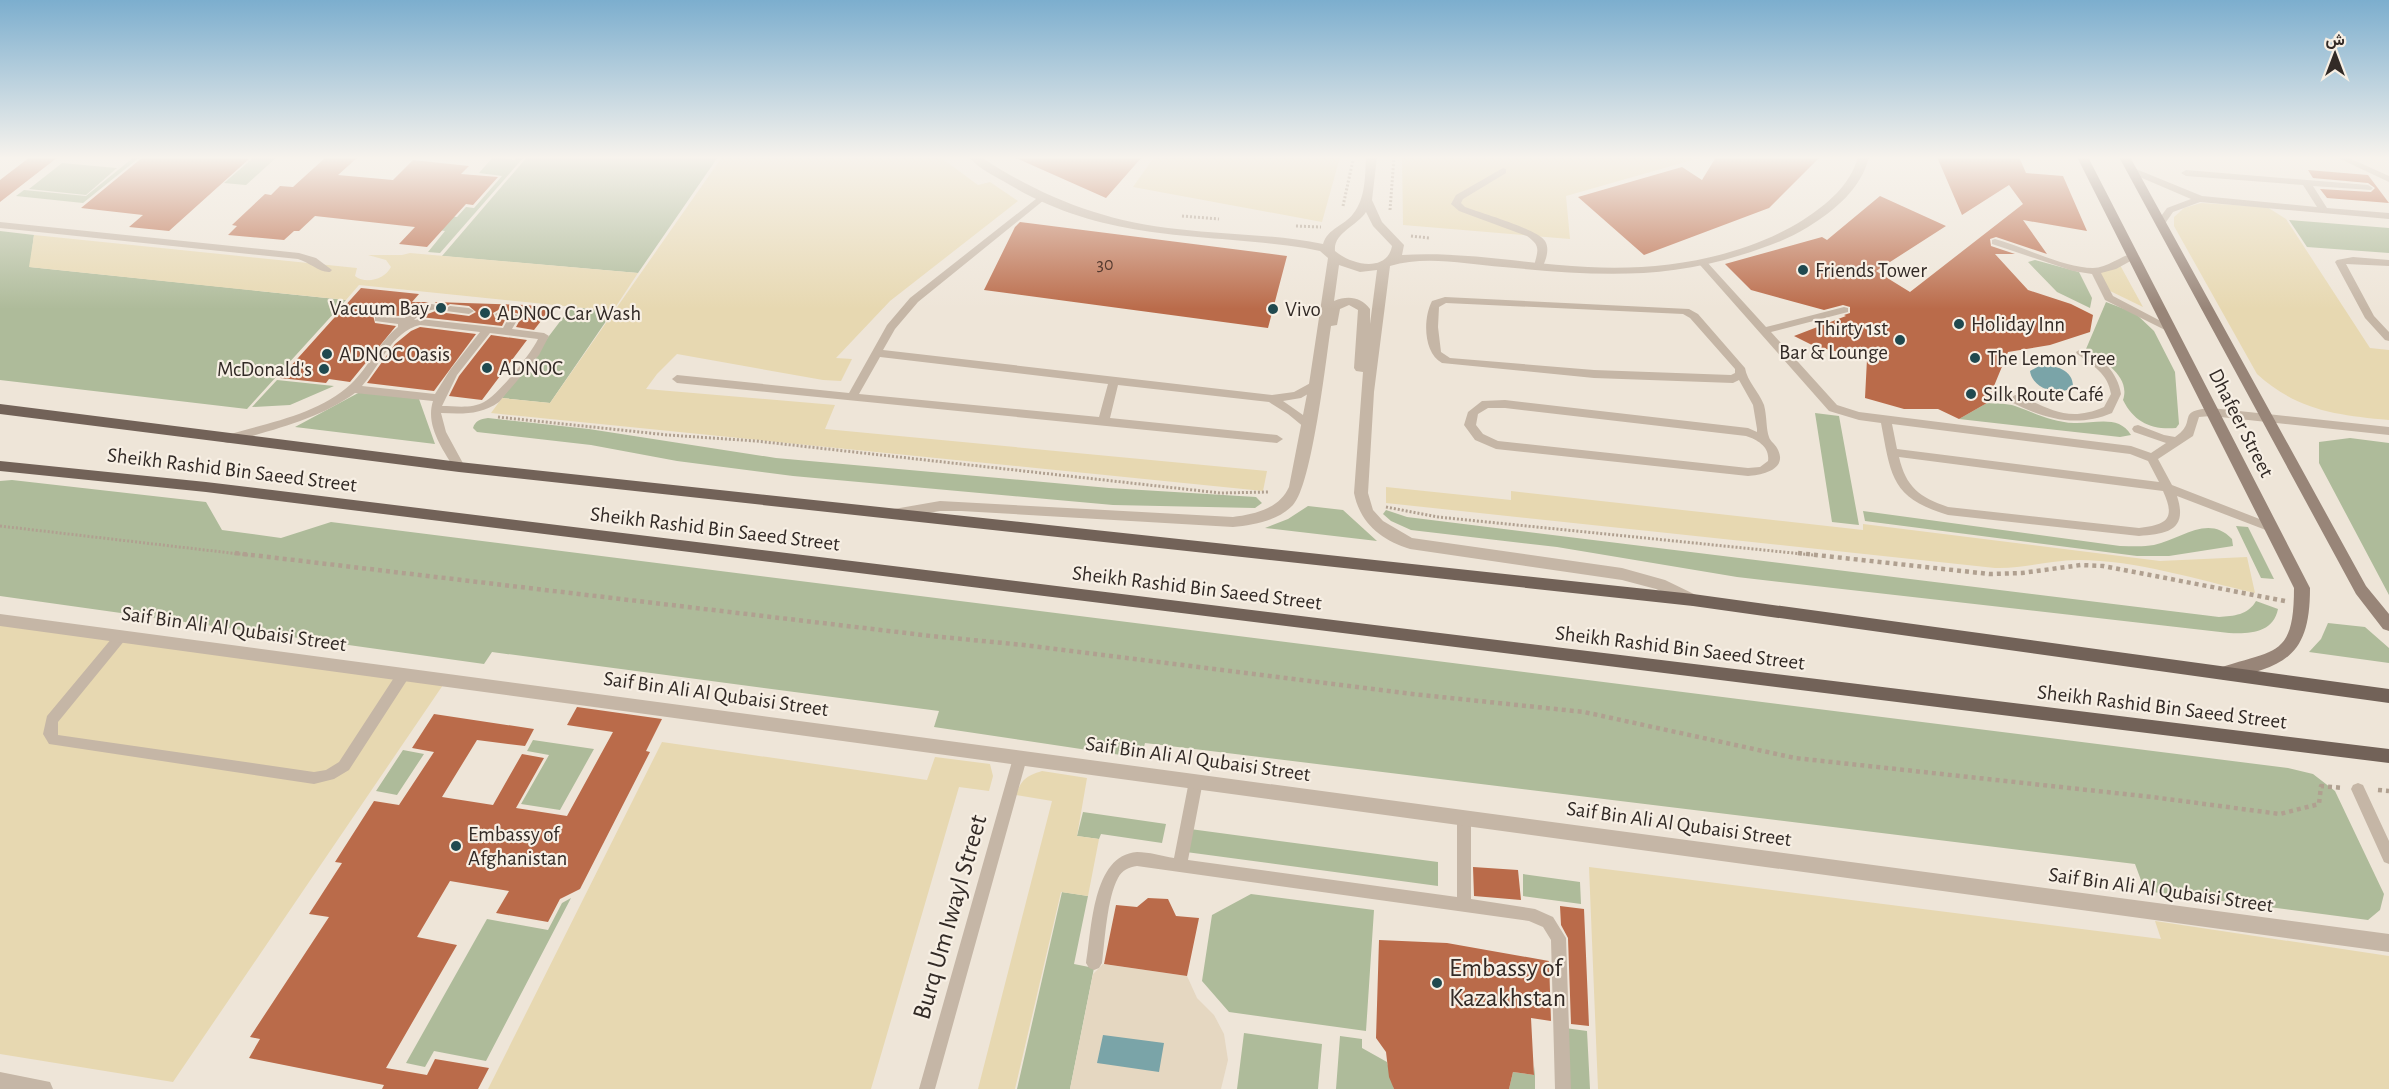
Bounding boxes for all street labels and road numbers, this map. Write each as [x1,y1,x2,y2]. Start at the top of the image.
street label: Dhafeer Street [2205,365,2278,481]
street label: Sheikh Rashid Bin Saeed Street [106,444,358,496]
street label: Sheikh Rashid Bin Saeed Street [589,503,841,555]
street label: Sheikh Rashid Bin Saeed Street [1071,562,1323,614]
street label: Saif Bin Ali Al Qubaisi Street [120,603,348,655]
street label: Sheikh Rashid Bin Saeed Street [1554,622,1806,674]
street label: Saif Bin Ali Al Qubaisi Street [602,668,830,720]
street label: Sheikh Rashid Bin Saeed Street [2036,681,2288,733]
street label: Saif Bin Ali Al Qubaisi Street [1084,733,1312,785]
street label: Saif Bin Ali Al Qubaisi Street [1565,798,1793,850]
street label: Burq Um Iwayl Street [908,812,992,1022]
street label: Saif Bin Ali Al Qubaisi Street [2047,864,2275,916]

